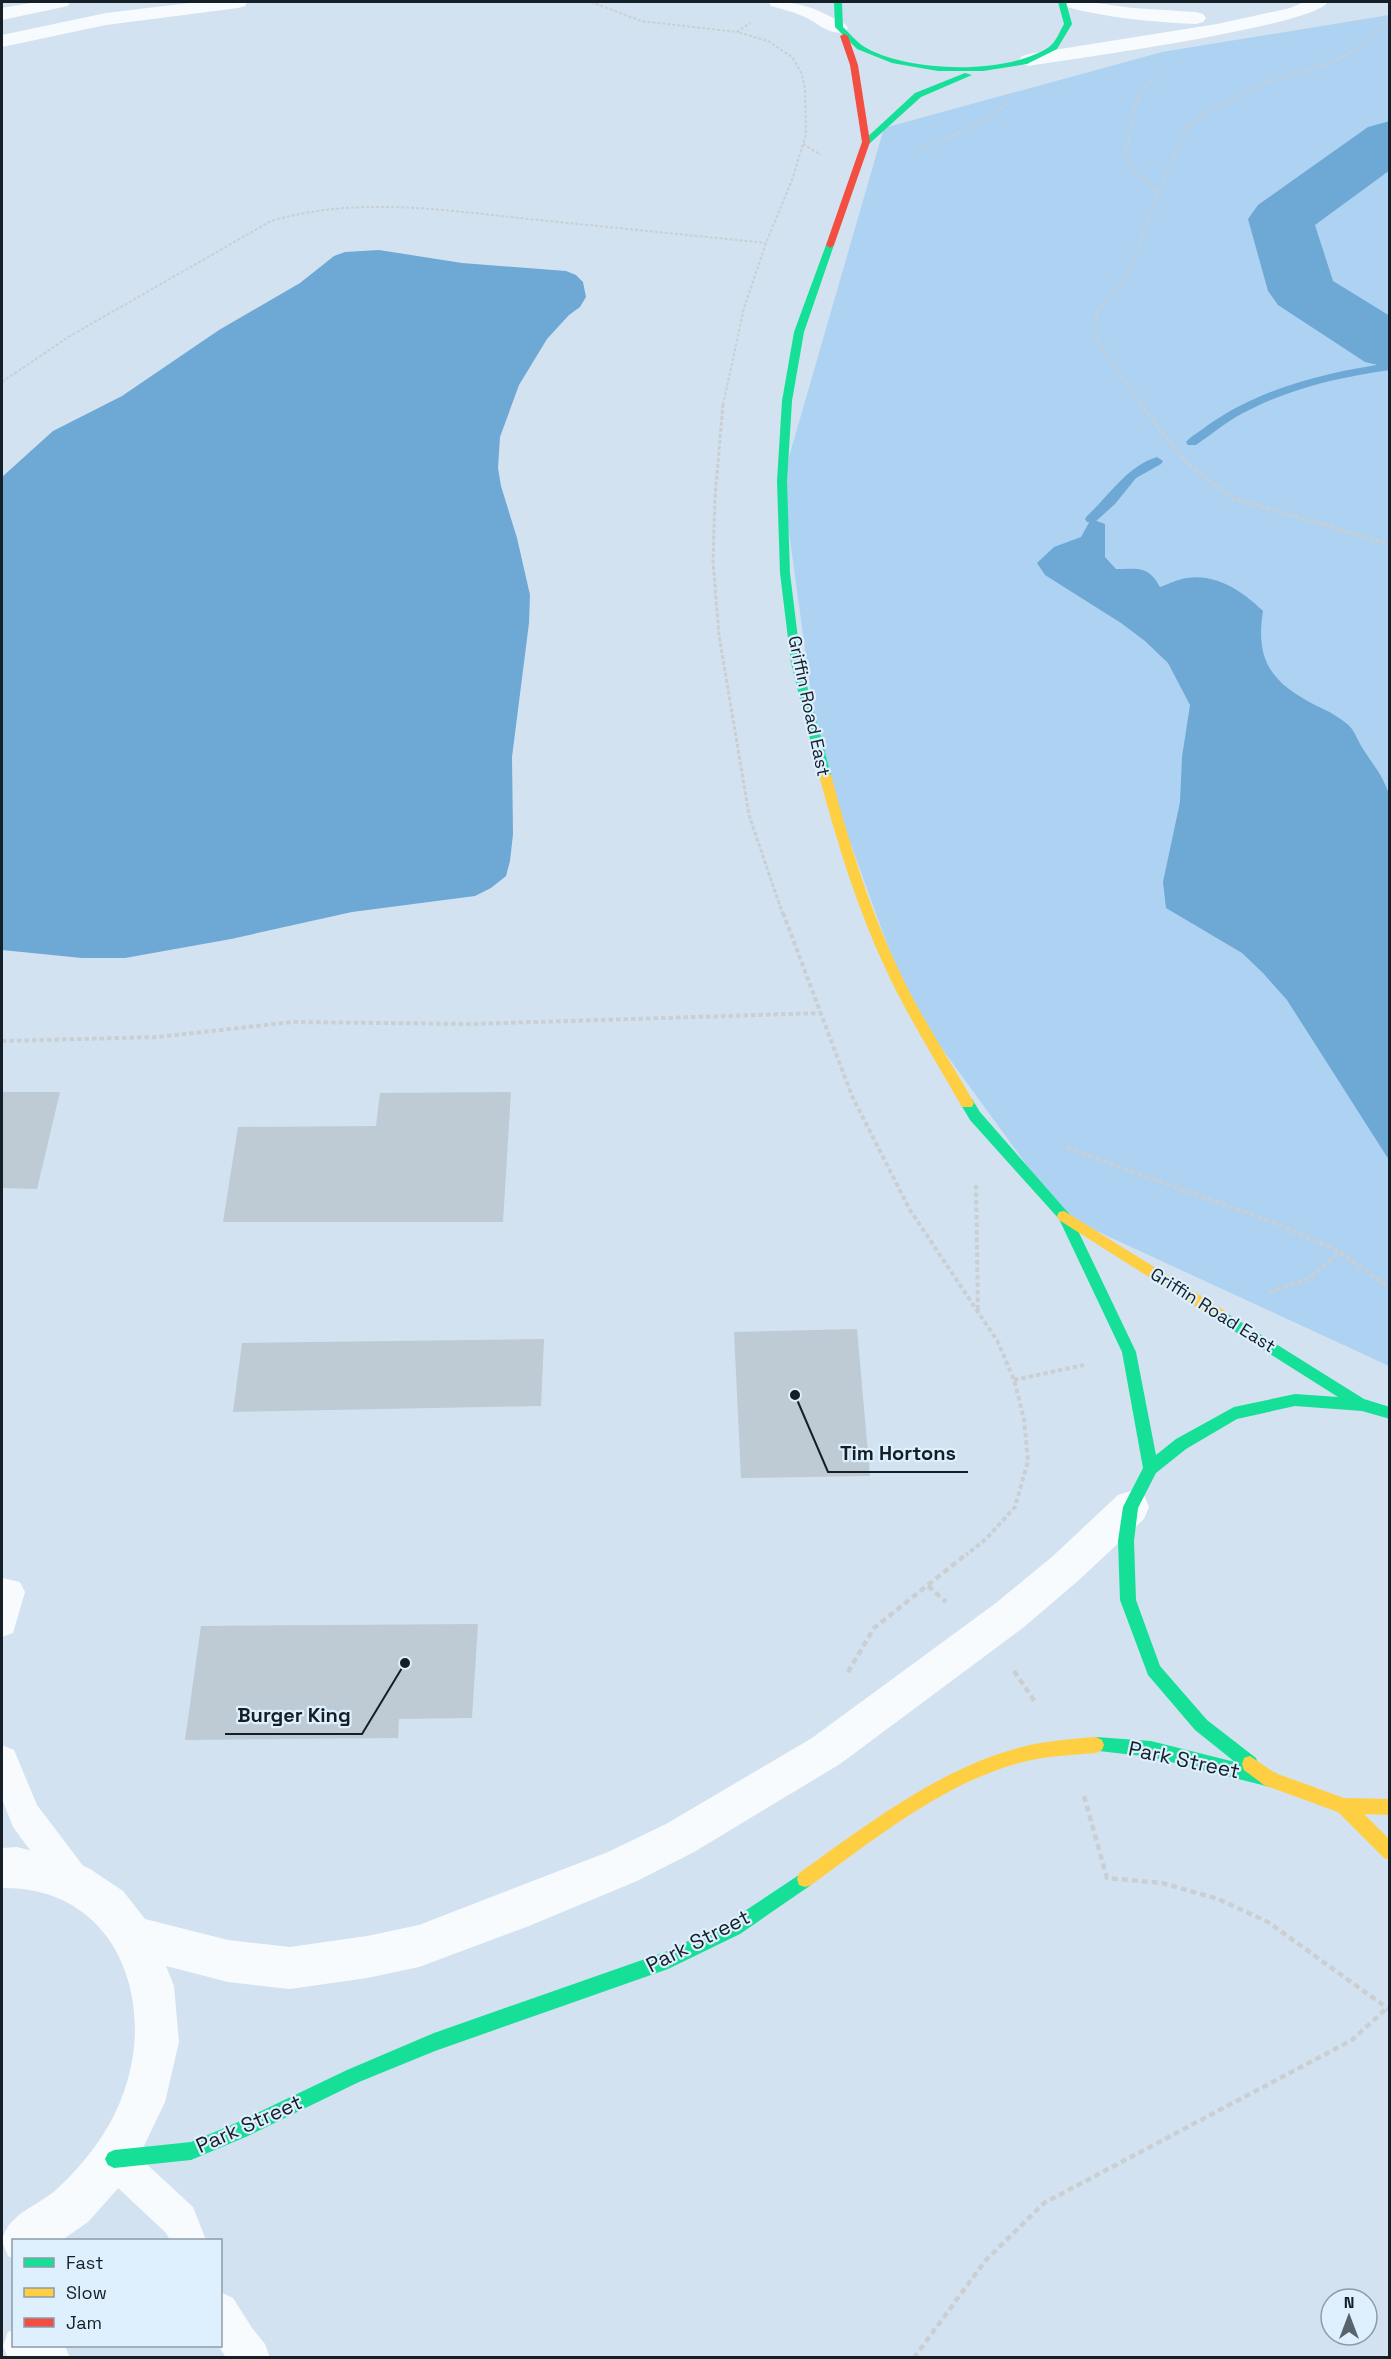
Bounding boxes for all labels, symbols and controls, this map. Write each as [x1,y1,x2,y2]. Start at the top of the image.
street label: Griffin Road East [783,633,836,778]
street label: Griffin Road East [1146,1262,1280,1357]
callout: Tim Hortons [828,1434,968,1472]
text: Tim Hortons [840,1440,956,1466]
callout: Burger King [225,1696,362,1734]
text: Burger King [237,1702,351,1728]
street label: Park Street [1126,1735,1242,1784]
street label: Park Street [641,1903,754,1978]
street label: Park Street [192,2088,306,2159]
legend [12,2239,222,2347]
text: Fast [66,2251,103,2274]
text: Slow [66,2281,107,2304]
north arrow [1319,2287,1379,2347]
text: N [1344,2292,1354,2313]
text: Jam [66,2311,102,2334]

